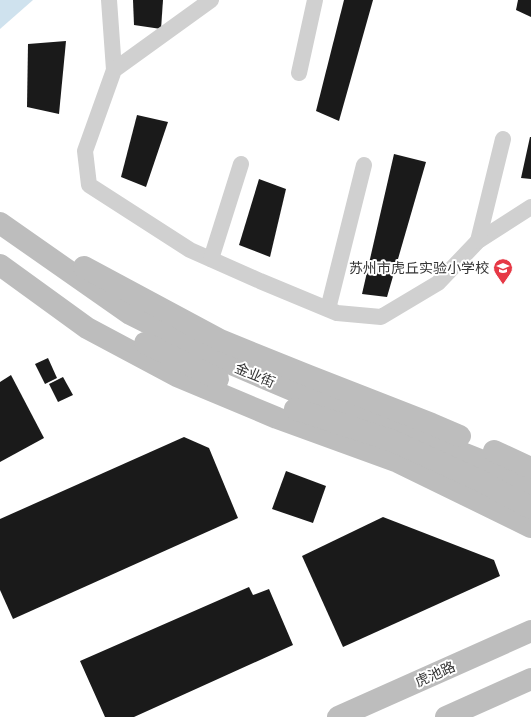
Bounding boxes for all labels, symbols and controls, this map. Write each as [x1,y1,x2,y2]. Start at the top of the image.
school or university icon: 苏州市虎丘实验小学校 [492,257,514,285]
place label: 苏州市虎丘实验小学校 [349,258,489,278]
street label: 金业街 [232,358,278,392]
street label: 虎池路 [412,656,458,692]

